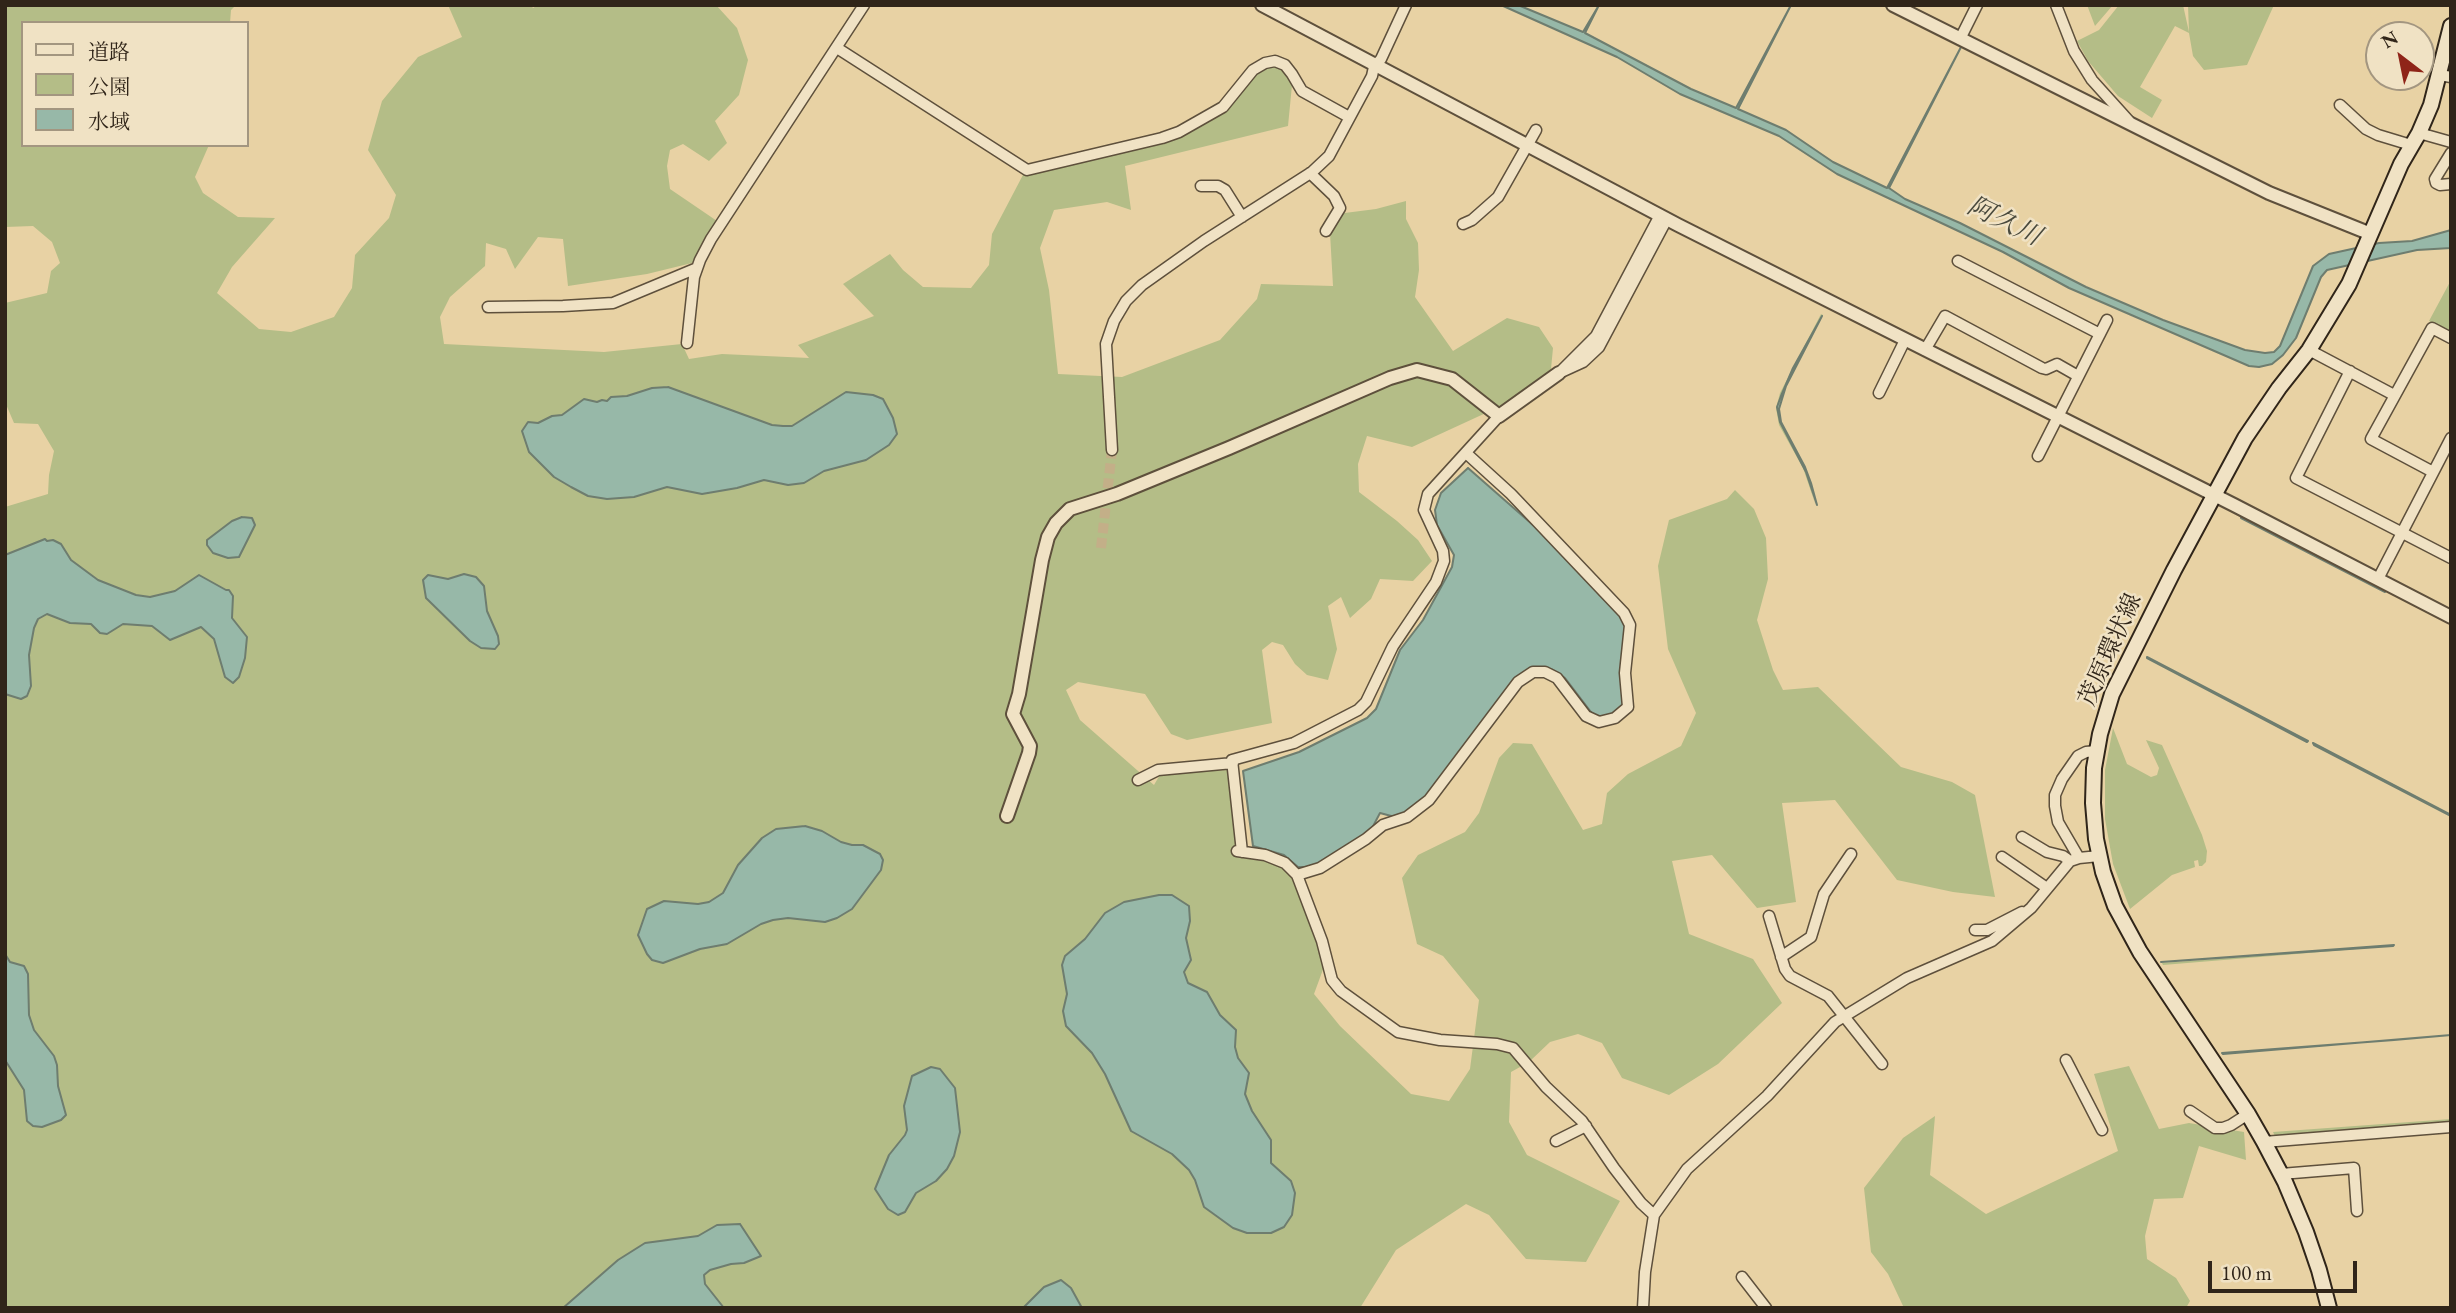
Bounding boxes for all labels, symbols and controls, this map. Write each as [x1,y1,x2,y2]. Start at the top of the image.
legend [21,21,248,147]
north arrow [2365,21,2435,91]
text: N [2377,25,2403,54]
text: 道路 [88,38,130,65]
text: 公園 [88,73,130,100]
text: 水域 [88,108,130,135]
water label: 阿久川 [1962,191,2046,253]
street label: 茂原環状線 [2073,589,2149,711]
scale bar [2211,1246,2360,1290]
text: 100 m [2221,1259,2272,1286]

